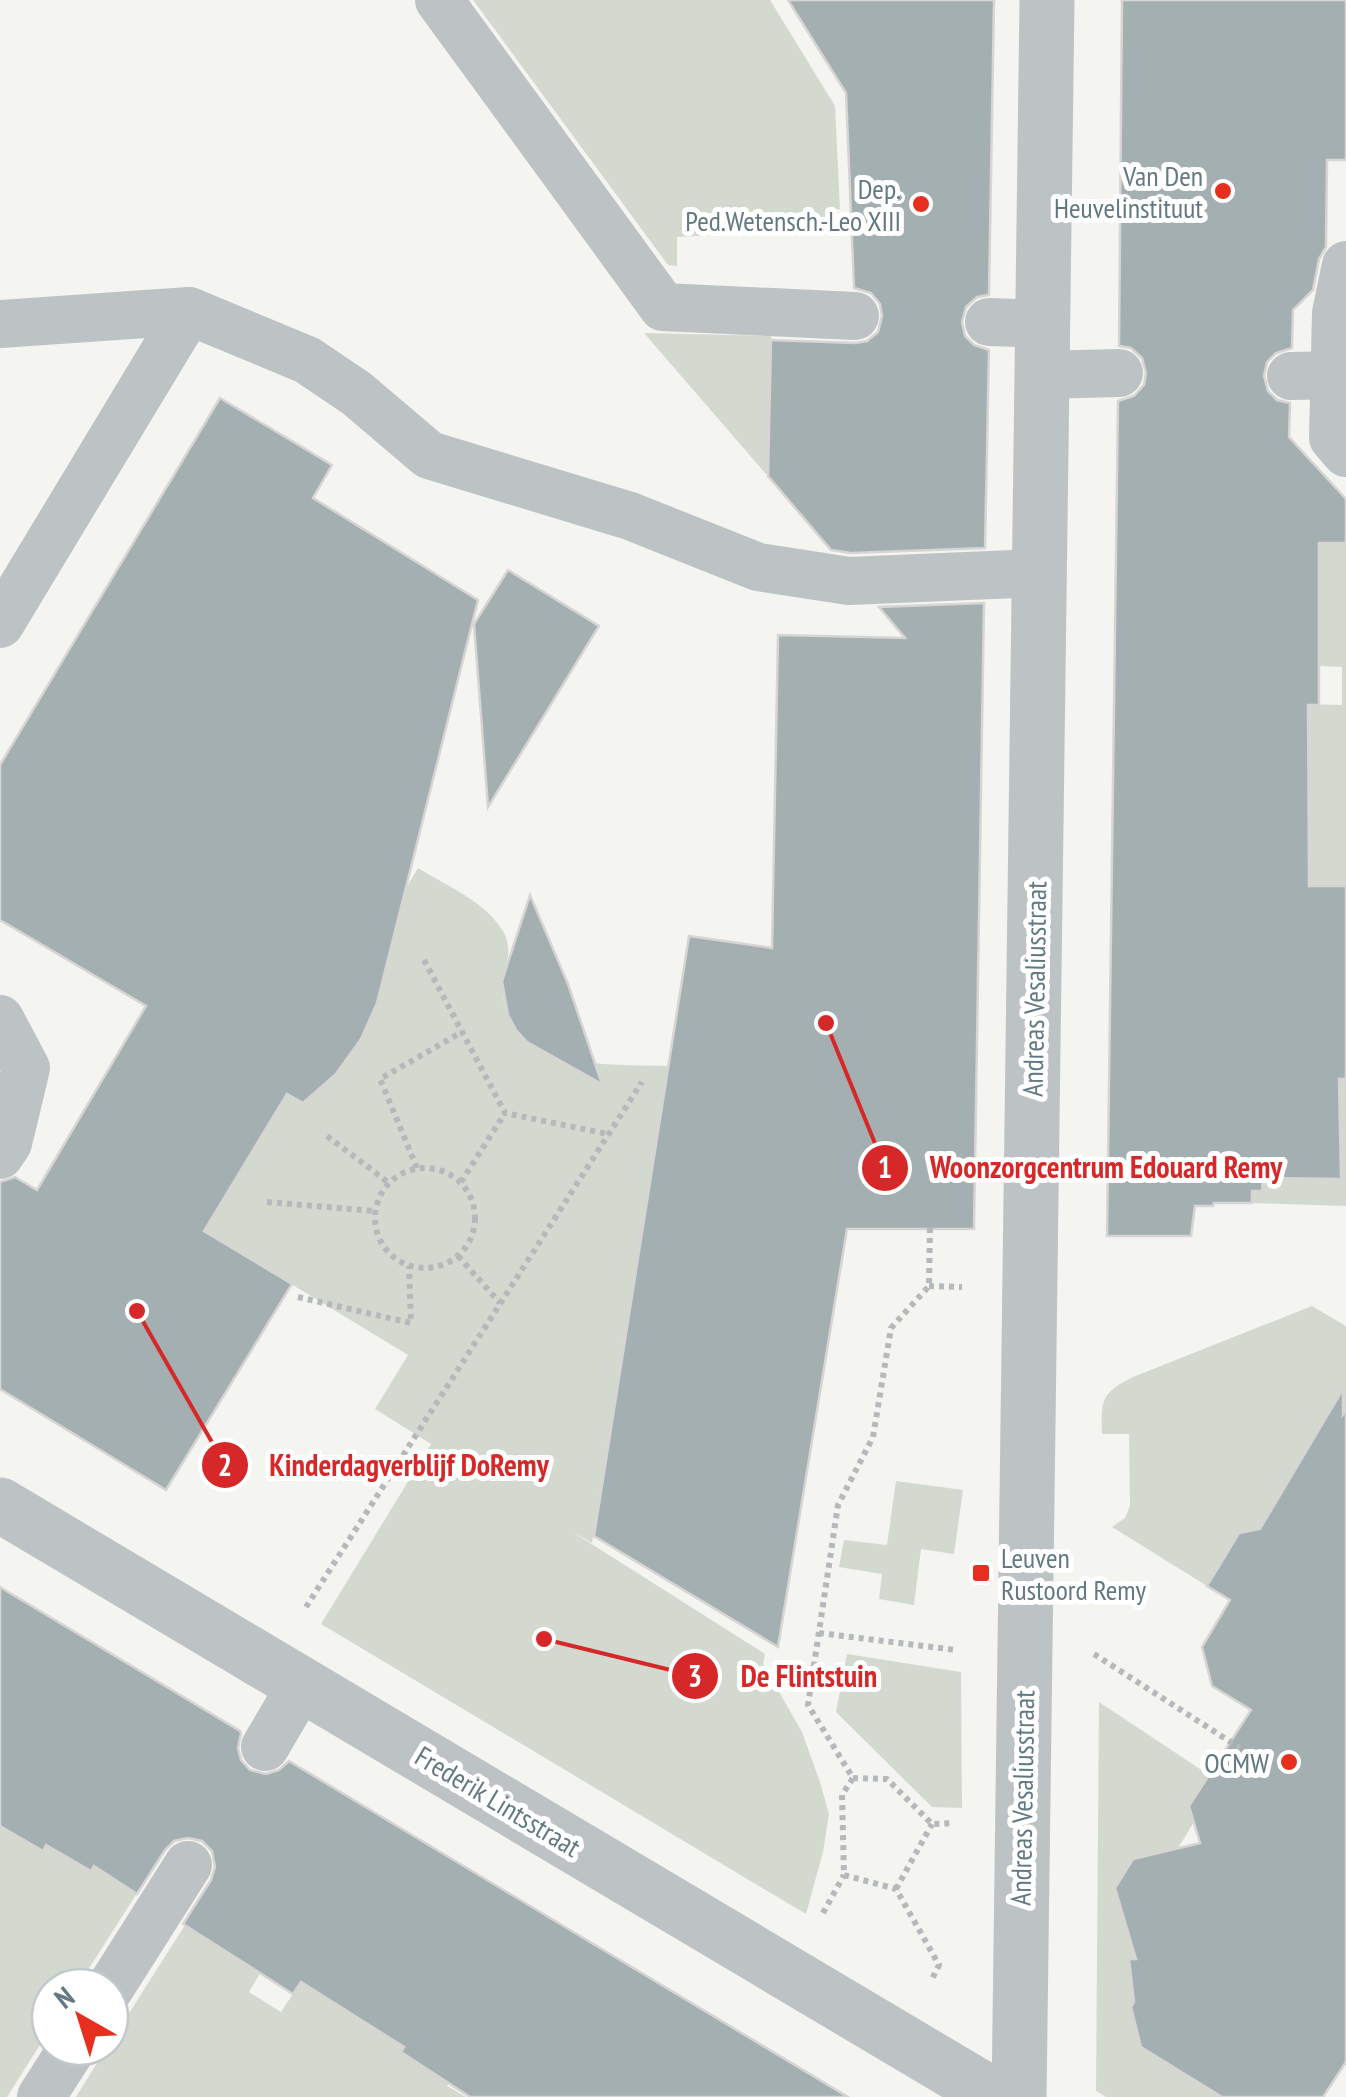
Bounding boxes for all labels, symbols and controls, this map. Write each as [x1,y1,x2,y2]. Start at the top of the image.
place label: Van Den Heuvelinstituut [1054,157,1203,226]
place label: Dep. Ped.Wetensch.-Leo XIII [685,170,901,239]
marker: Van Den Heuvelinstituut [1212,180,1234,202]
marker: Dep. Ped.Wetensch.-Leo XIII [910,193,932,215]
street label: Andreas Vesaliusstraat [1014,880,1054,1097]
callout: Woonzorgcentrum Edouard Remy [860,1138,1302,1198]
text: 1 [878,1147,892,1186]
text: Woonzorgcentrum Edouard Remy [929,1147,1283,1186]
callout: Kinderdagverblijf DoRemy [200,1435,569,1495]
text: 2 [218,1445,232,1484]
text: Kinderdagverblijf DoRemy [269,1445,550,1484]
place label: Leuven Rustoord Remy [1001,1539,1147,1608]
marker: Leuven Rustoord Remy [970,1562,992,1584]
callout: De Flintstuin [670,1646,897,1706]
text: 3 [688,1656,702,1695]
text: De Flintstuin [741,1656,877,1695]
street label: Andreas Vesaliusstraat [1002,1689,1042,1906]
street label: Frederik Lintsstraat [409,1737,588,1865]
place label: OCMW [1204,1744,1269,1781]
marker: OCMW [1278,1751,1300,1773]
north arrow [30,1967,130,2067]
text: N [46,1978,81,2016]

